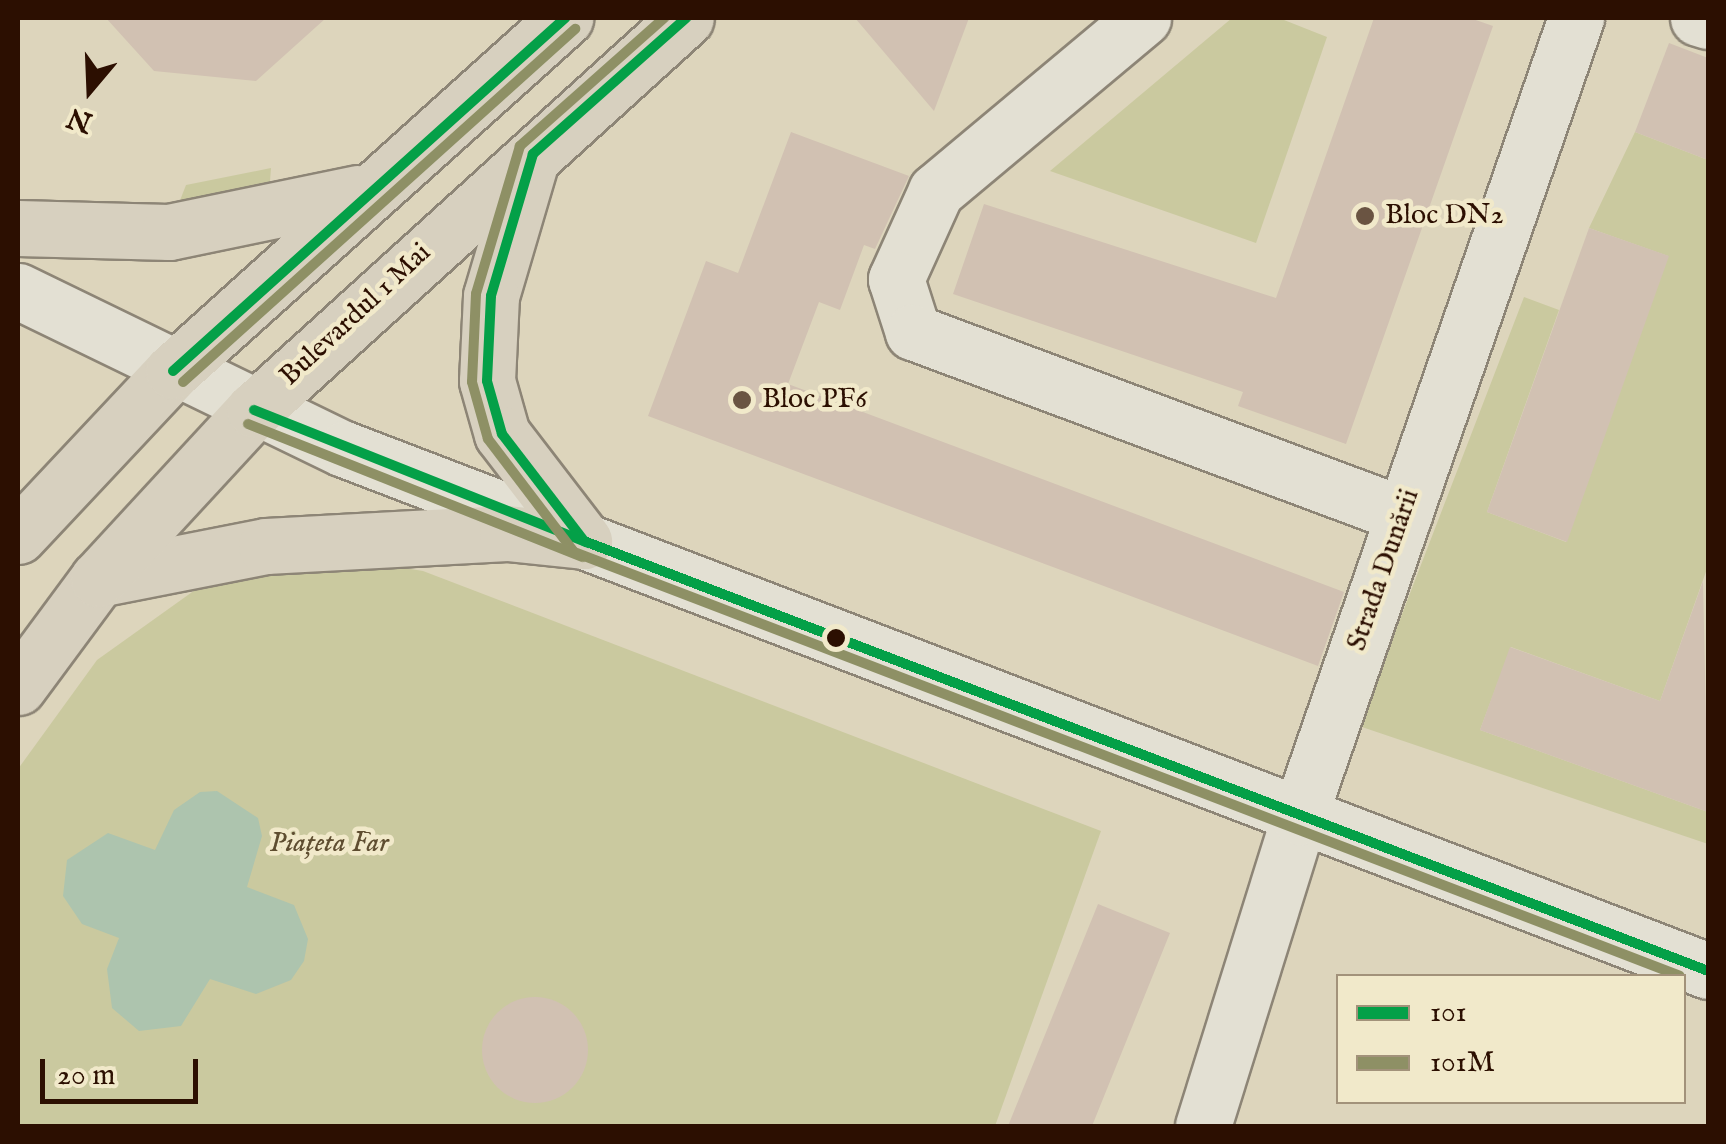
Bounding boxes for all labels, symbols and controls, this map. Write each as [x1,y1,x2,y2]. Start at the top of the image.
north arrow [40,40,140,140]
text: N [63,98,97,139]
place label: Bloc DN2 [1385,199,1504,233]
marker: Bloc DN2 [1354,205,1376,227]
street label: Bulevardul 1 Mai [274,237,438,393]
place label: Bloc PF6 [762,383,867,417]
marker: Bloc PF6 [731,389,753,411]
street label: Strada Dunării [1341,485,1427,655]
unlabelled marker [826,628,846,648]
park label: Piațeta Far [269,827,389,861]
legend [1336,974,1686,1104]
text: 101 [1430,994,1467,1032]
scale bar [45,1039,202,1101]
text: 101M [1430,1044,1495,1082]
text: 20 m [57,1057,116,1095]

